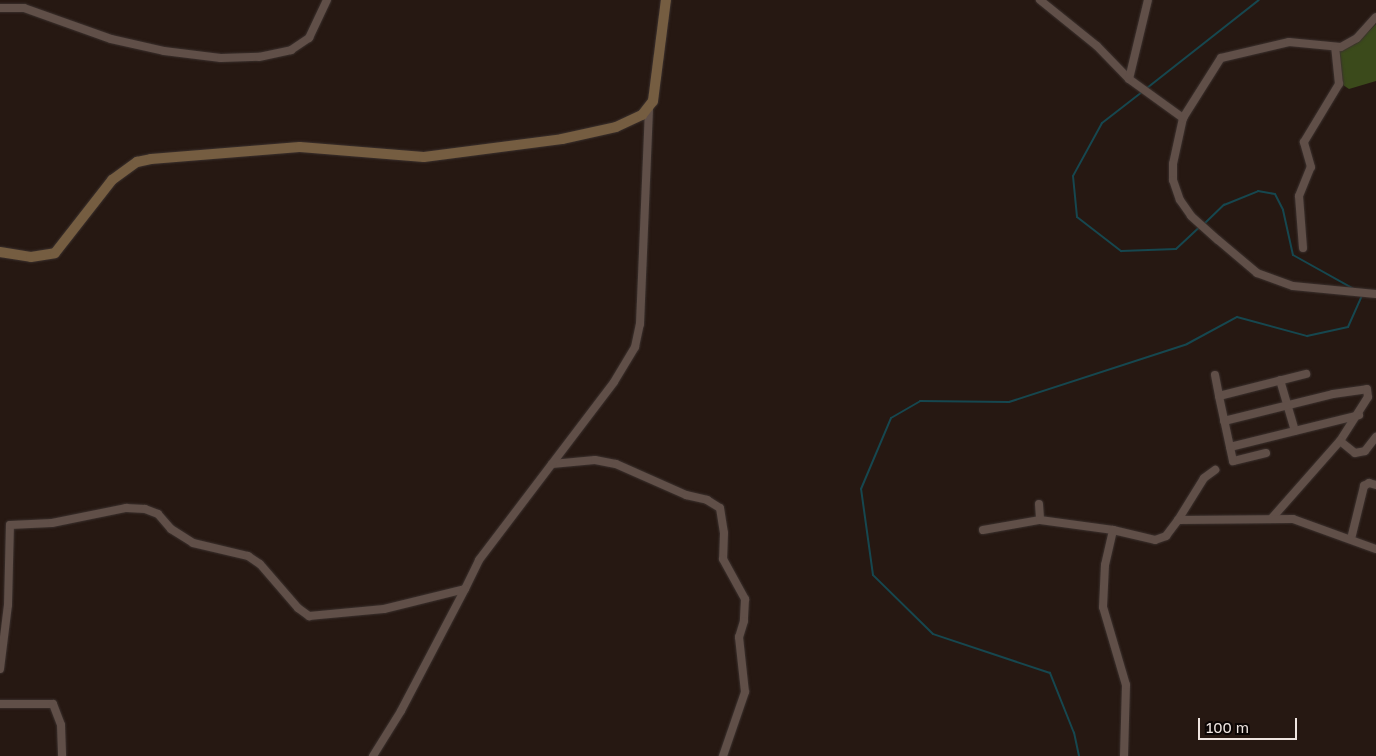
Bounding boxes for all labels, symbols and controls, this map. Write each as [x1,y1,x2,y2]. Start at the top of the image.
scale bar [1201,708,1300,740]
text: 100 m [1206,718,1249,736]

